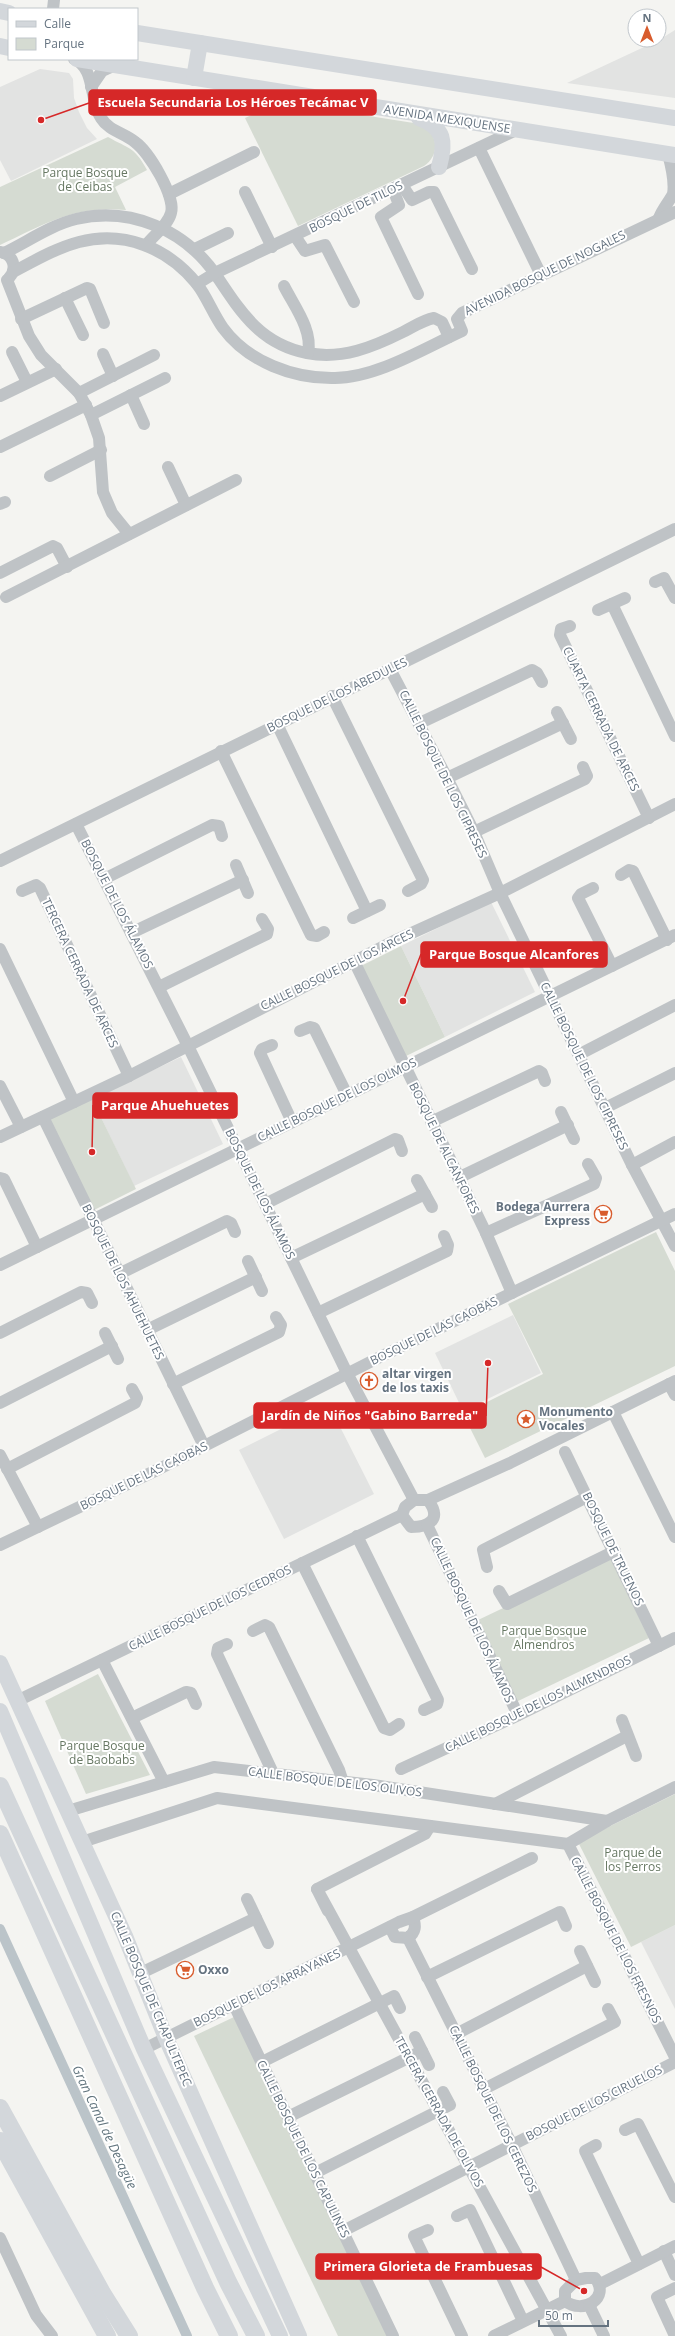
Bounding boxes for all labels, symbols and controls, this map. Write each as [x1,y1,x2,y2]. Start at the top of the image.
legend [8,8,138,60]
north arrow [627,8,667,48]
text: N [643,10,651,25]
text: Calle [44,15,71,32]
text: Parque [44,35,84,52]
callout: Escuela Secundaria Los Héroes Tecámac V [89,90,376,115]
text: Escuela Secundaria Los Héroes Tecámac V [98,93,369,111]
street label: AVENIDA MEXIQUENSE [383,100,512,137]
park label: Parque Bosque de Ceibas [42,164,128,195]
street label: BOSQUE DE TILOS [306,177,405,237]
street label: AVENIDA BOSQUE DE NOGALES [461,226,628,319]
street label: CUARTA CERRADA DE ARCES [559,644,644,794]
street label: BOSQUE DE LOS ABEDULES [264,653,410,736]
street label: CALLE BOSQUE DE LOS CIPRESES [395,687,492,861]
street label: BOSQUE DE LOS ÁLAMOS [77,836,158,972]
street label: TERCERA CERRADA DE ARCES [38,895,123,1050]
street label: CALLE BOSQUE DE LOS ARCES [257,925,416,1014]
callout: Parque Bosque Alcanfores [421,942,607,967]
text: Parque Bosque Alcanfores [429,945,599,963]
street label: CALLE BOSQUE DE LOS CIPRESES [536,979,633,1153]
street label: CALLE BOSQUE DE LOS OLMOS [254,1054,419,1146]
street label: BOSQUE DE ALCANFORES [405,1079,484,1216]
callout: Parque Ahuehuetes [93,1093,237,1118]
text: Parque Ahuehuetes [101,1096,229,1114]
street label: BOSQUE DE LOS ÁLAMOS [221,1126,300,1262]
place label: Bodega Aurrera Express [496,1198,590,1229]
street label: BOSQUE DE LOS AHUEHUETES [78,1201,169,1362]
supermarket icon: Bodega Aurrera Express [593,1204,613,1224]
street label: BOSQUE DE LAS CAOBAS [367,1292,500,1369]
place label: altar virgen de los taxis [382,1365,452,1396]
church icon: altar virgen de los taxis [359,1371,379,1391]
callout: Jardín de Niños "Gabino Barreda" [254,1403,486,1428]
place label: Monumento Vocales [539,1403,613,1434]
text: Jardín de Niños "Gabino Barreda" [261,1406,478,1424]
place icon: Monumento Vocales [516,1409,536,1429]
street label: BOSQUE DE LAS CAOBAS [77,1437,210,1514]
street label: BOSQUE DE TRUENOS [579,1489,648,1608]
street label: CALLE BOSQUE DE LOS ÁLAMOS [427,1534,518,1705]
street label: CALLE BOSQUE DE LOS CEDROS [126,1561,294,1654]
park label: Parque Bosque Almendros [501,1622,587,1653]
street label: CALLE BOSQUE DE LOS ALMENDROS [442,1651,634,1756]
park label: Parque Bosque de Baobabs [59,1737,145,1768]
street label: CALLE BOSQUE DE LOS OLIVOS [247,1762,423,1801]
park label: Parque de los Perros [604,1844,662,1875]
street label: CALLE BOSQUE DE LOS FRESNOS [567,1854,666,2026]
street label: CALLE BOSQUE DE CHAPULTEPEC [107,1909,196,2089]
street label: BOSQUE DE LOS ARRAYANES [190,1944,343,2031]
supermarket icon: Oxxo [175,1960,195,1980]
place label: Oxxo [198,1961,229,1978]
street label: CALLE BOSQUE DE LOS CEREZOS [446,2022,541,2195]
street label: TERCERA CERRADA DE OLIVOS [391,2033,488,2190]
street label: CALLE BOSQUE DE LOS CAPULINES [253,2057,354,2240]
street label: BOSQUE DE LOS CIRUELOS [523,2061,665,2144]
water label: Gran Canal de Desagüe [68,2062,142,2192]
callout: Primera Glorieta de Frambuesas [316,2254,541,2279]
text: Primera Glorieta de Frambuesas [323,2257,533,2275]
scale bar [539,2302,608,2328]
text: 50 m [545,2307,573,2324]

